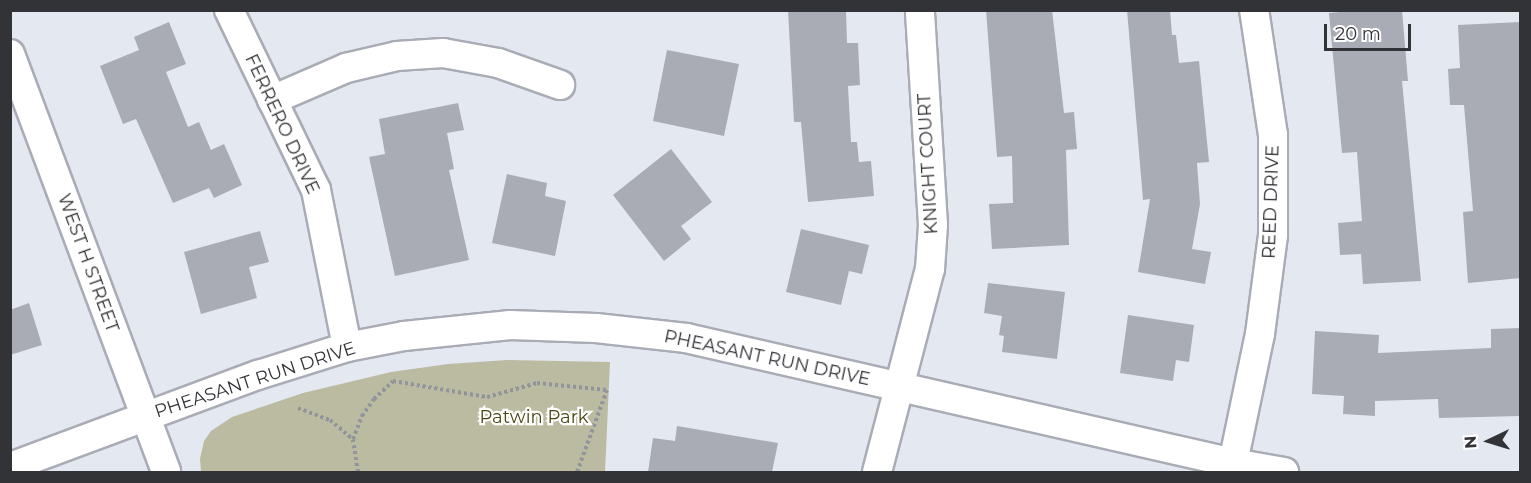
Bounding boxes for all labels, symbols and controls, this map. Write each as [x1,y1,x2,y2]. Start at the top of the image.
scale bar [1327,12,1414,50]
text: 20 m [1335,23,1381,45]
street label: FERRERO DRIVE [240,51,324,197]
street label: KNIGHT COURT [914,93,942,235]
street label: REED DRIVE [1258,145,1284,259]
street label: WEST H STREET [53,191,123,335]
street label: PHEASANT RUN DRIVE [662,326,872,390]
street label: PHEASANT RUN DRIVE [152,337,358,423]
park label: Patwin Park [479,406,589,428]
north arrow [1459,411,1519,471]
text: N [1461,435,1480,449]

